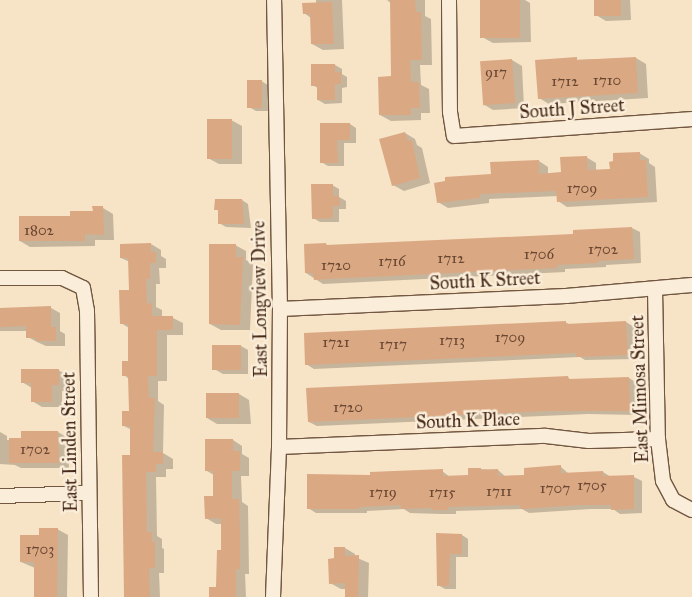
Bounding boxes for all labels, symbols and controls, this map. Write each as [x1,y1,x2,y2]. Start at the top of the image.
house number: 917 [485,64,507,82]
house number: 1710 [593,72,621,90]
house number: 1712 [551,73,579,91]
street label: South J Street [519,95,625,123]
house number: 1709 [567,180,597,198]
street label: East Longview Drive [248,220,272,378]
house number: 1802 [24,222,54,240]
house number: 1702 [588,241,618,259]
house number: 1706 [524,246,554,264]
house number: 1712 [437,250,465,268]
house number: 1716 [378,253,406,271]
house number: 1720 [321,257,351,275]
street label: South K Street [429,267,541,295]
street label: East Mimosa Street [627,315,653,463]
house number: 1709 [495,329,525,347]
house number: 1713 [439,332,465,350]
house number: 1721 [322,334,350,352]
house number: 1717 [379,336,407,354]
street label: East Linden Street [58,372,82,512]
house number: 1720 [333,399,363,417]
street label: South K Place [416,408,520,434]
house number: 1702 [20,441,50,459]
house number: 1705 [577,477,607,495]
house number: 1707 [540,480,570,498]
house number: 1711 [486,483,512,501]
house number: 1719 [369,484,397,502]
house number: 1715 [429,484,455,502]
house number: 1703 [26,541,54,559]

